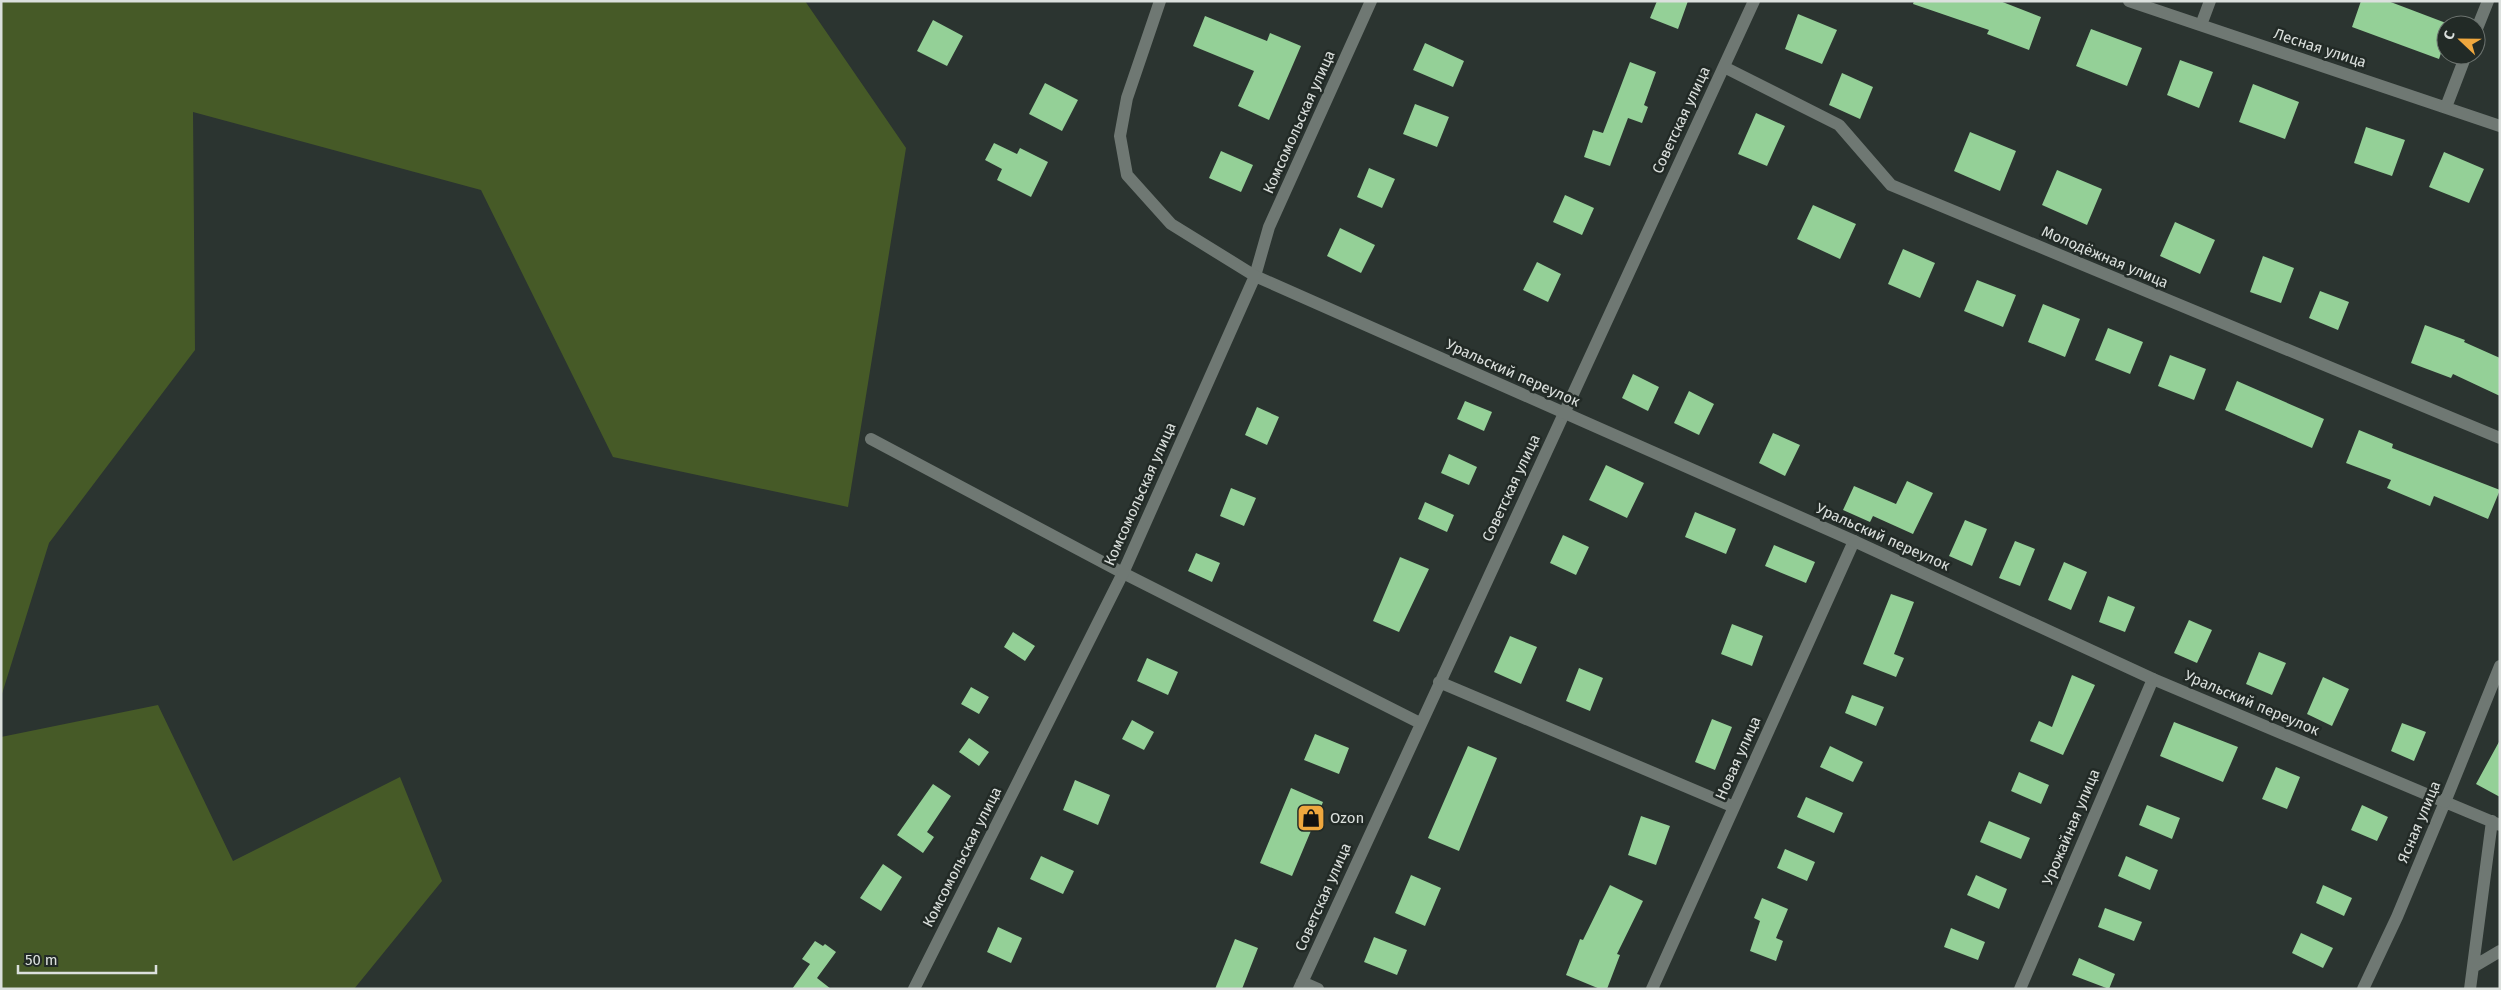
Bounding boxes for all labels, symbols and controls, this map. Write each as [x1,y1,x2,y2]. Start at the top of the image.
north arrow [2436,15,2486,65]
street label: Лесная улица [2271,25,2369,71]
text: С [2440,28,2459,42]
street label: Комсомольская улица [1259,48,1339,196]
street label: Советская улица [1648,63,1714,177]
street label: Молодёжная улица [2039,222,2171,292]
street label: Уральский переулок [1443,335,1583,411]
street label: Комсомольская улица [1100,420,1180,568]
street label: Советская улица [1478,431,1544,545]
street label: Уральский переулок [1813,499,1953,575]
street label: Уральский переулок [2182,666,2322,740]
street label: Новая улица [1712,713,1764,803]
street label: Урожайная улица [2038,766,2104,888]
street label: Ясная улица [2394,778,2444,866]
street label: Комсомольская улица [919,784,1005,930]
shop icon: Ozon [1296,803,1326,833]
place label: Ozon [1330,809,1364,827]
street label: Советская улица [1291,840,1355,954]
scale bar [18,942,155,974]
text: 50 m [25,951,58,969]

